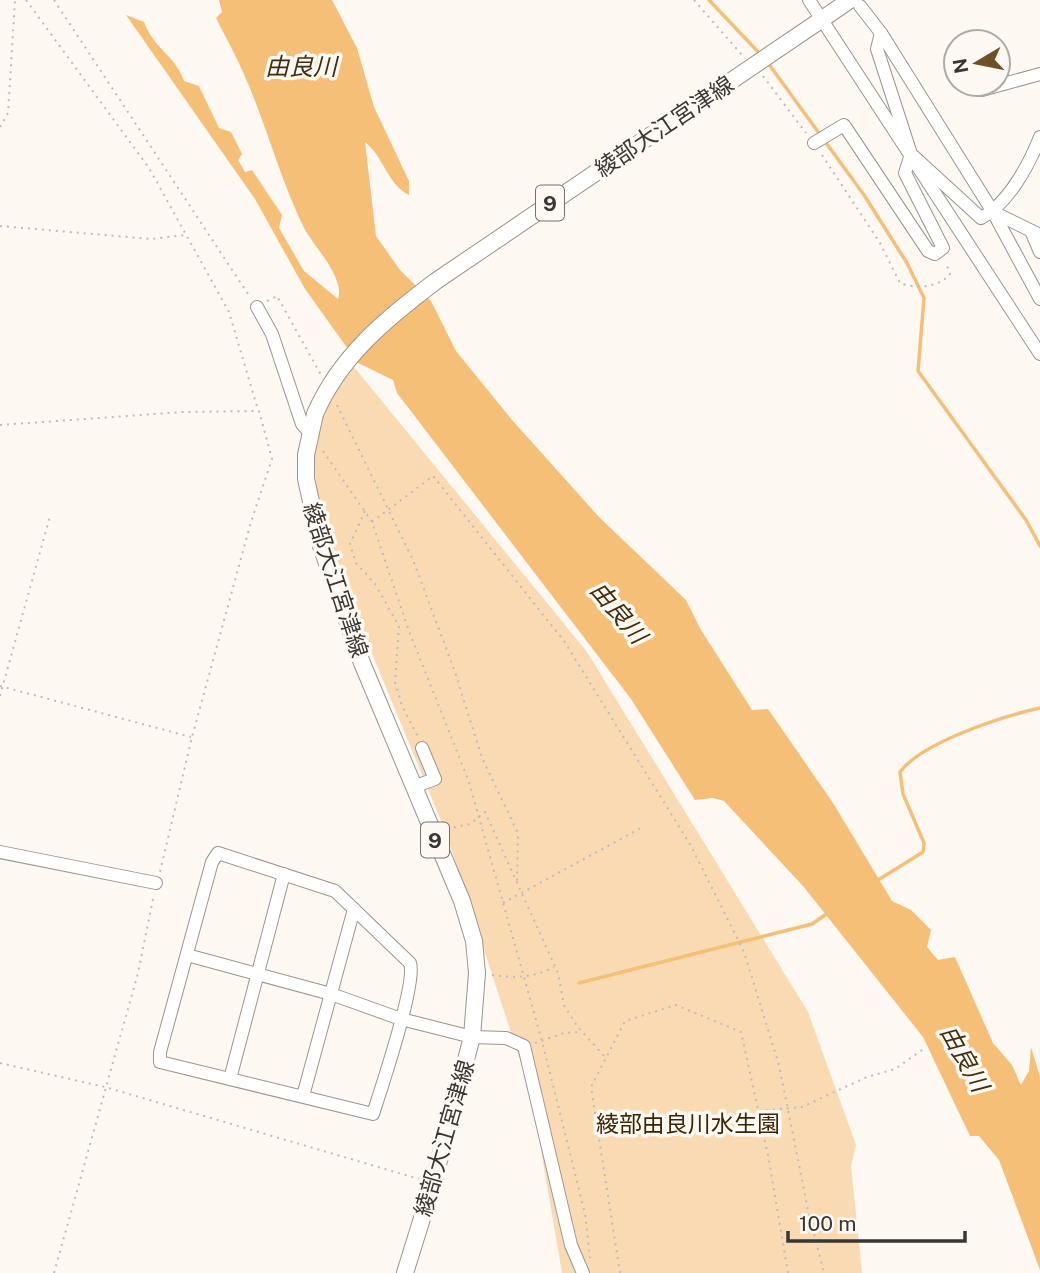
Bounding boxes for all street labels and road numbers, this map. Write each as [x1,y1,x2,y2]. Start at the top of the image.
street label: 綾部大江宮津線 [590,70,738,182]
road number: 9 [536,186,564,220]
street label: 綾部大江宮津線 [298,499,374,661]
road number: 9 [421,822,449,858]
street label: 綾部大江宮津線 [409,1057,479,1219]

